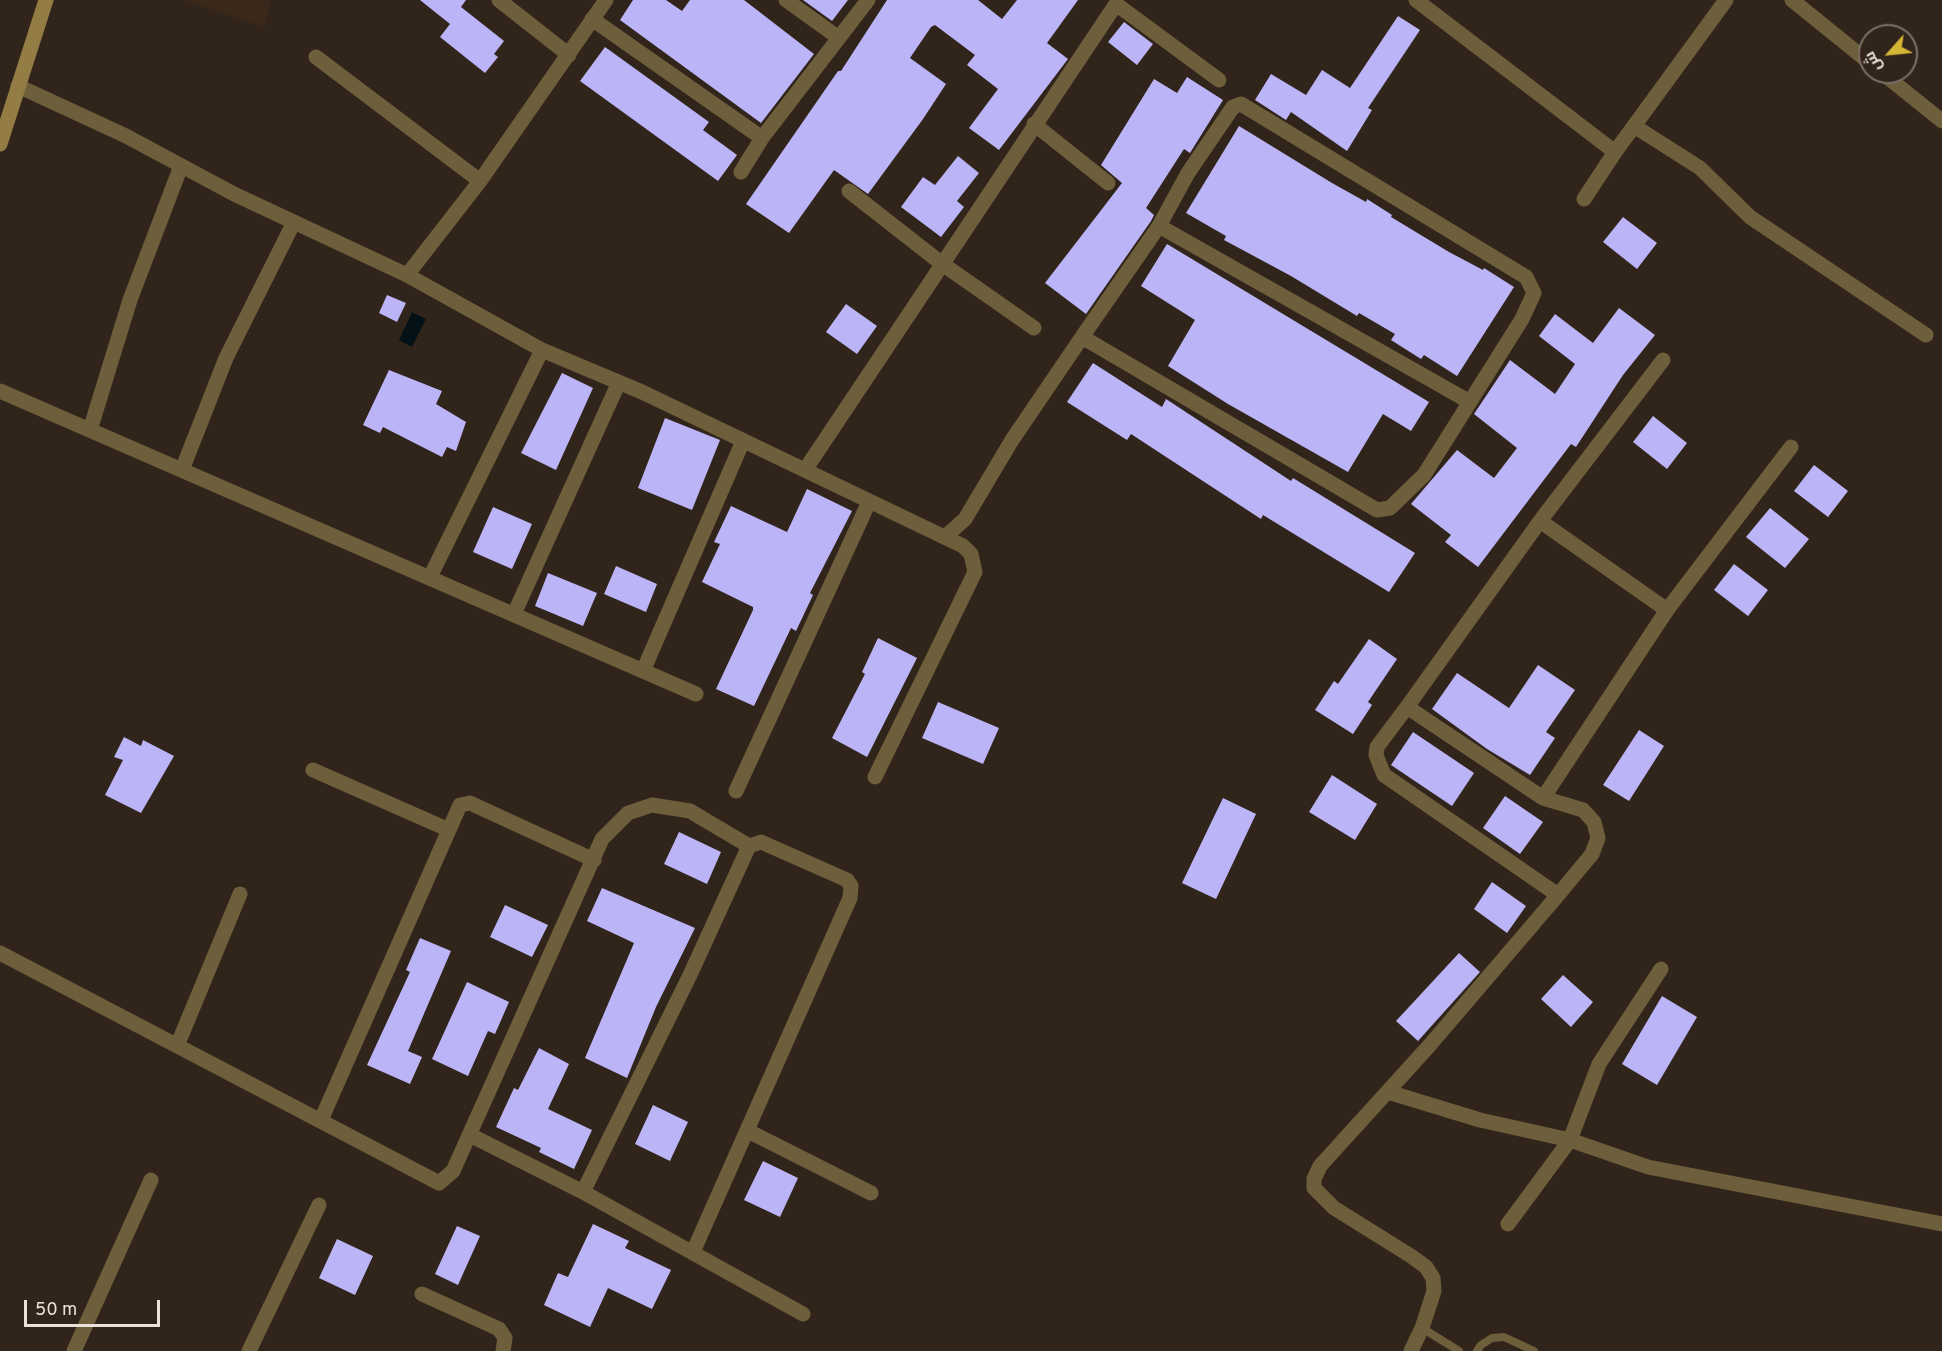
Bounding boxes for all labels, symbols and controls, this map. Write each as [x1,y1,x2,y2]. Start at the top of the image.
north arrow [1858,24,1918,84]
text: ش [1860,48,1887,75]
scale bar [27,1288,164,1326]
text: 50 m [35,1299,77,1322]

